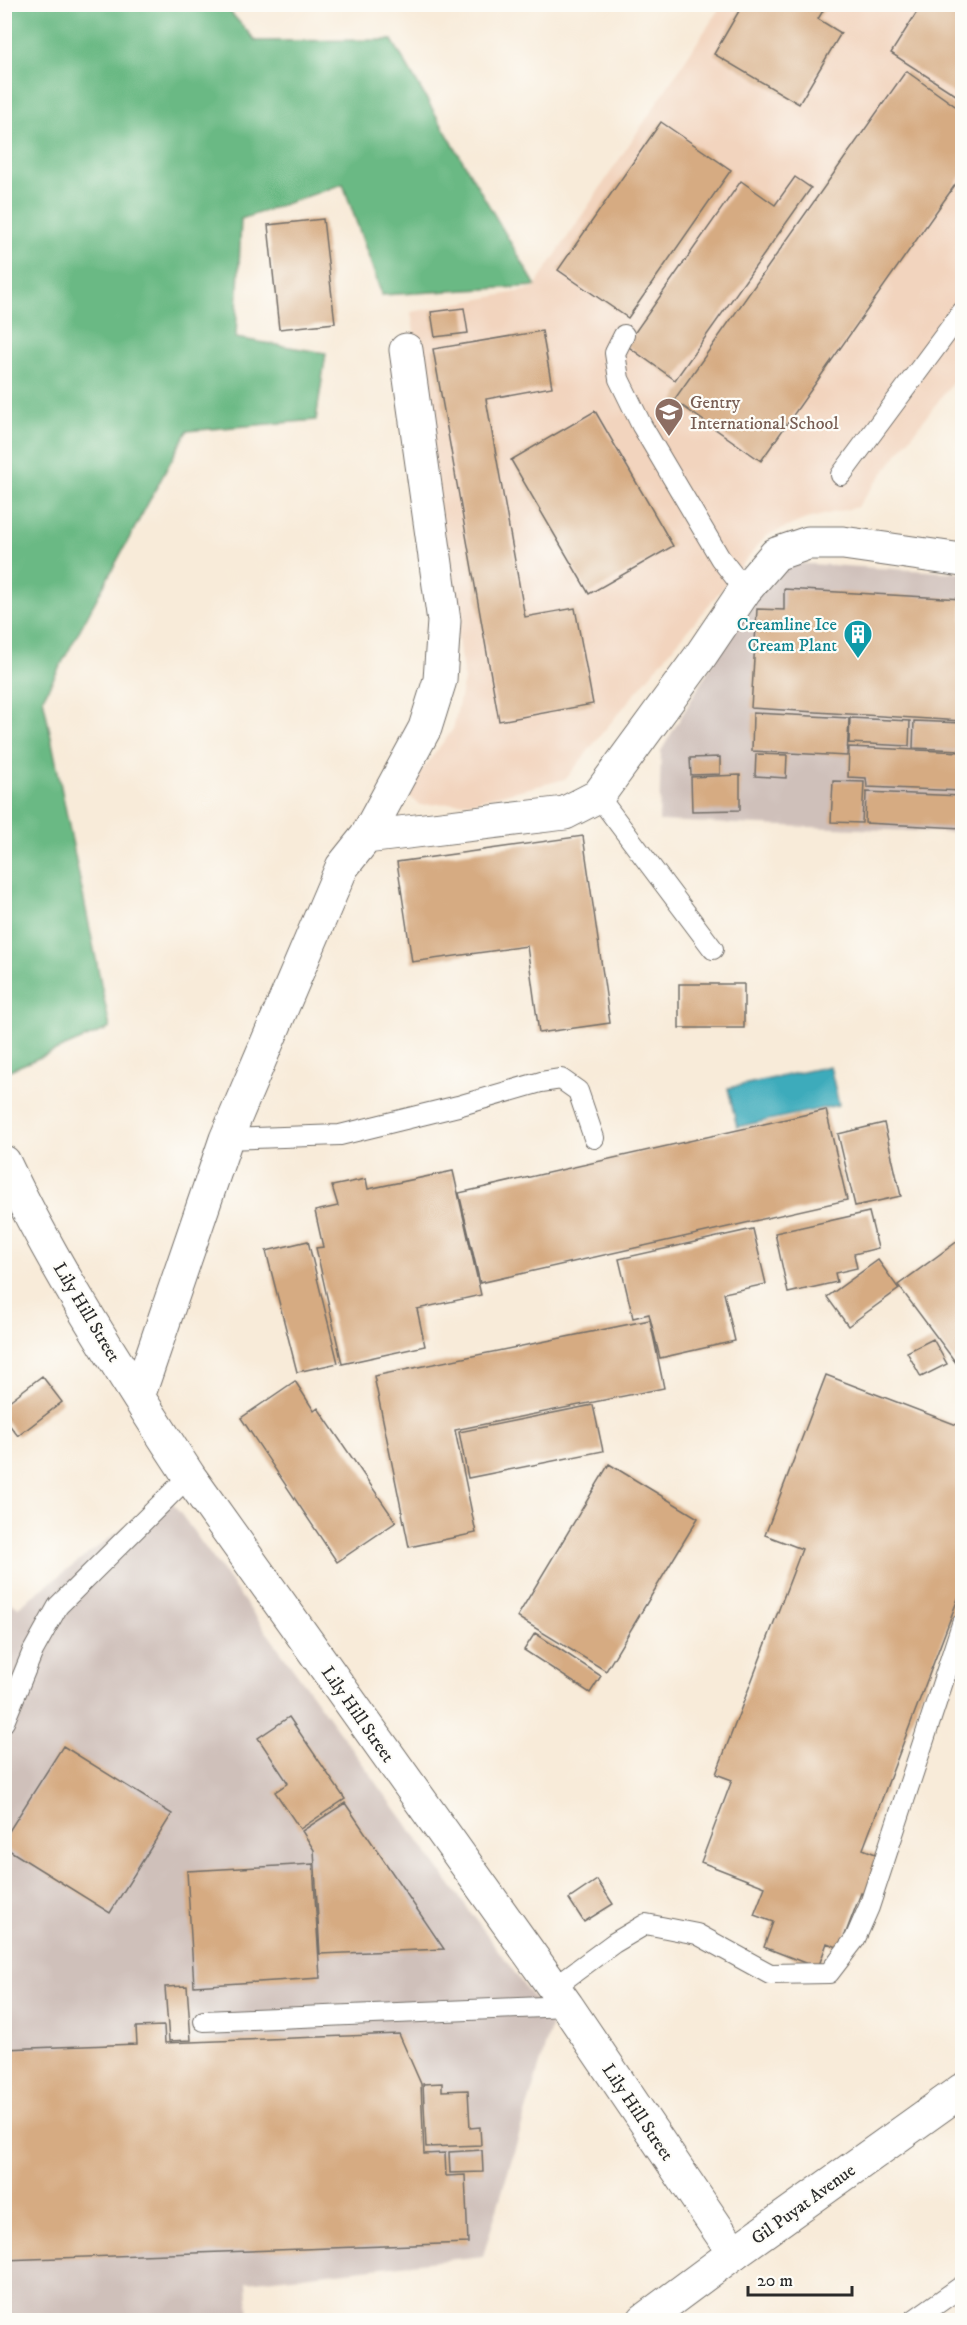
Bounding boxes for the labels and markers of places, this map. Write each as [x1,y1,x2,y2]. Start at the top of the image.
place label: Gentry International School [690,392,839,435]
school or university icon: Gentry International School [653,396,685,438]
place label: Creamline Ice Cream Plant [737,614,837,657]
building icon: Creamline Ice Cream Plant [842,618,874,660]

